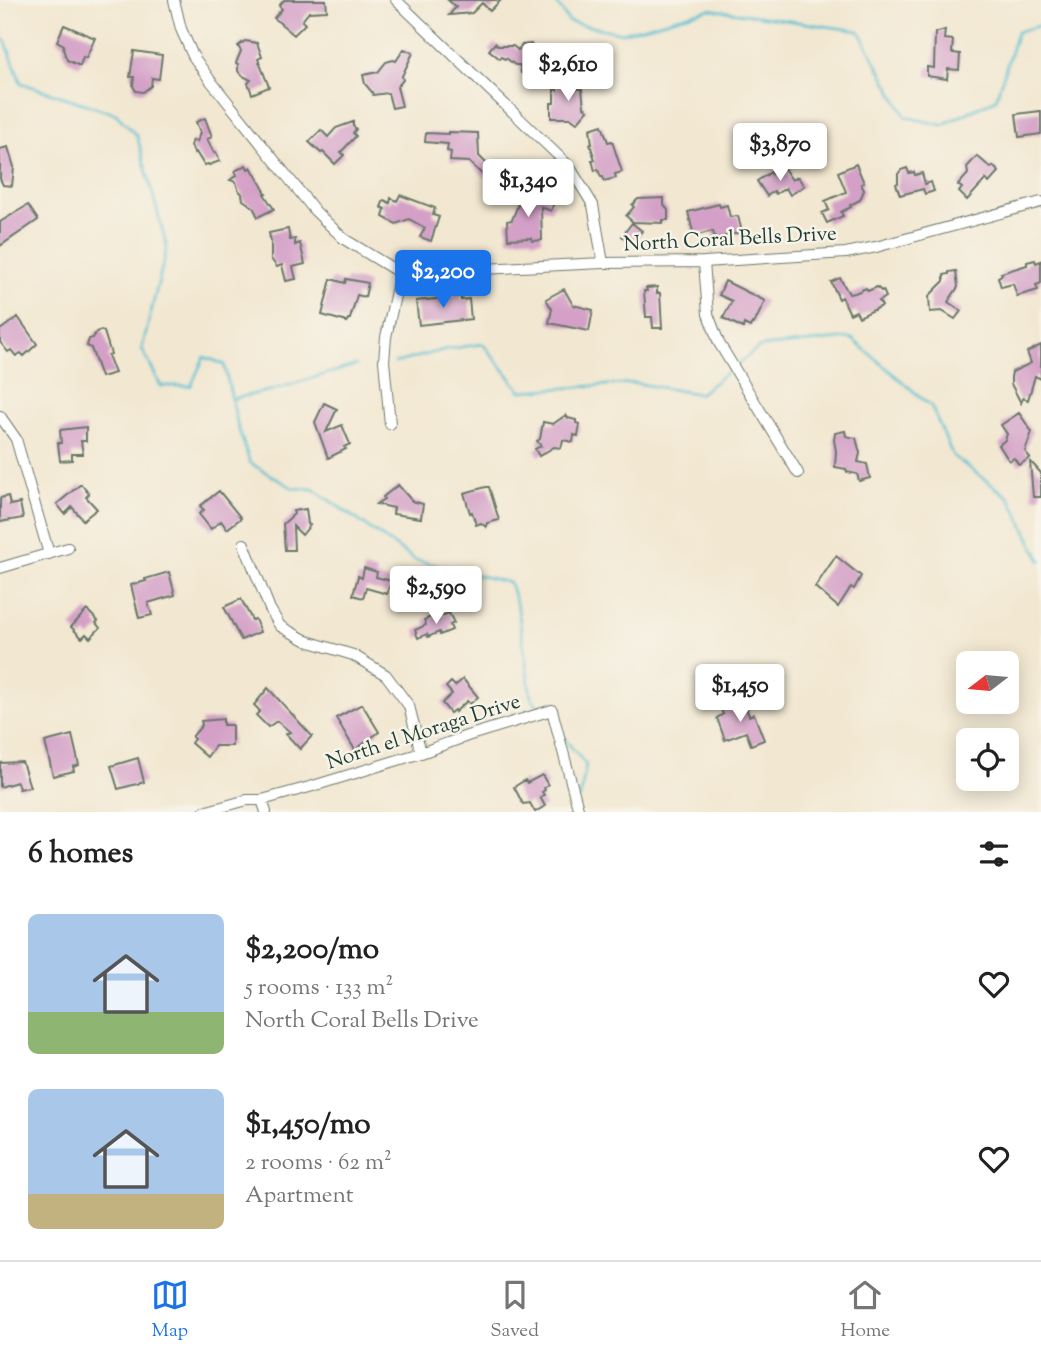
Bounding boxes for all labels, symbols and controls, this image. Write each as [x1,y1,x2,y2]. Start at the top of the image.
pin: $2,610 [511,43,625,103]
text: $2,610 [538,49,598,82]
pin: $3,870 [723,124,837,183]
text: $3,870 [749,129,811,162]
pin: $1,340 [471,160,585,219]
text: $1,340 [499,165,557,198]
street label: North Coral Bells Drive [623,219,837,261]
pin: $2,200 [386,250,500,310]
text: $2,200 [411,256,475,289]
pin: $2,590 [379,566,493,626]
text: $2,590 [406,572,466,605]
north arrow [956,651,1018,714]
map controls [956,651,1019,791]
pin: $1,450 [683,664,797,724]
text: $1,450 [711,670,769,703]
street label: North el Moraga Drive [323,687,525,778]
button: locate [956,728,1019,791]
text: 6 homes [28,833,133,876]
icon: filters [975,835,1013,873]
text: $2,200/mo [245,929,379,972]
icon: home [84,942,168,1026]
icon: heart [975,965,1013,1003]
text: 5 rooms · 133 m² [245,972,393,1005]
text: North Coral Bells Drive [245,1005,479,1038]
text: $1,450/mo [245,1104,371,1147]
icon: home [84,1117,168,1201]
icon: heart [975,1140,1013,1178]
text: 2 rooms · 62 m² [245,1147,392,1180]
text: Apartment [245,1180,354,1213]
tab: Map [151,1276,189,1345]
tab: Saved [490,1276,539,1345]
tab: Home [840,1276,890,1345]

